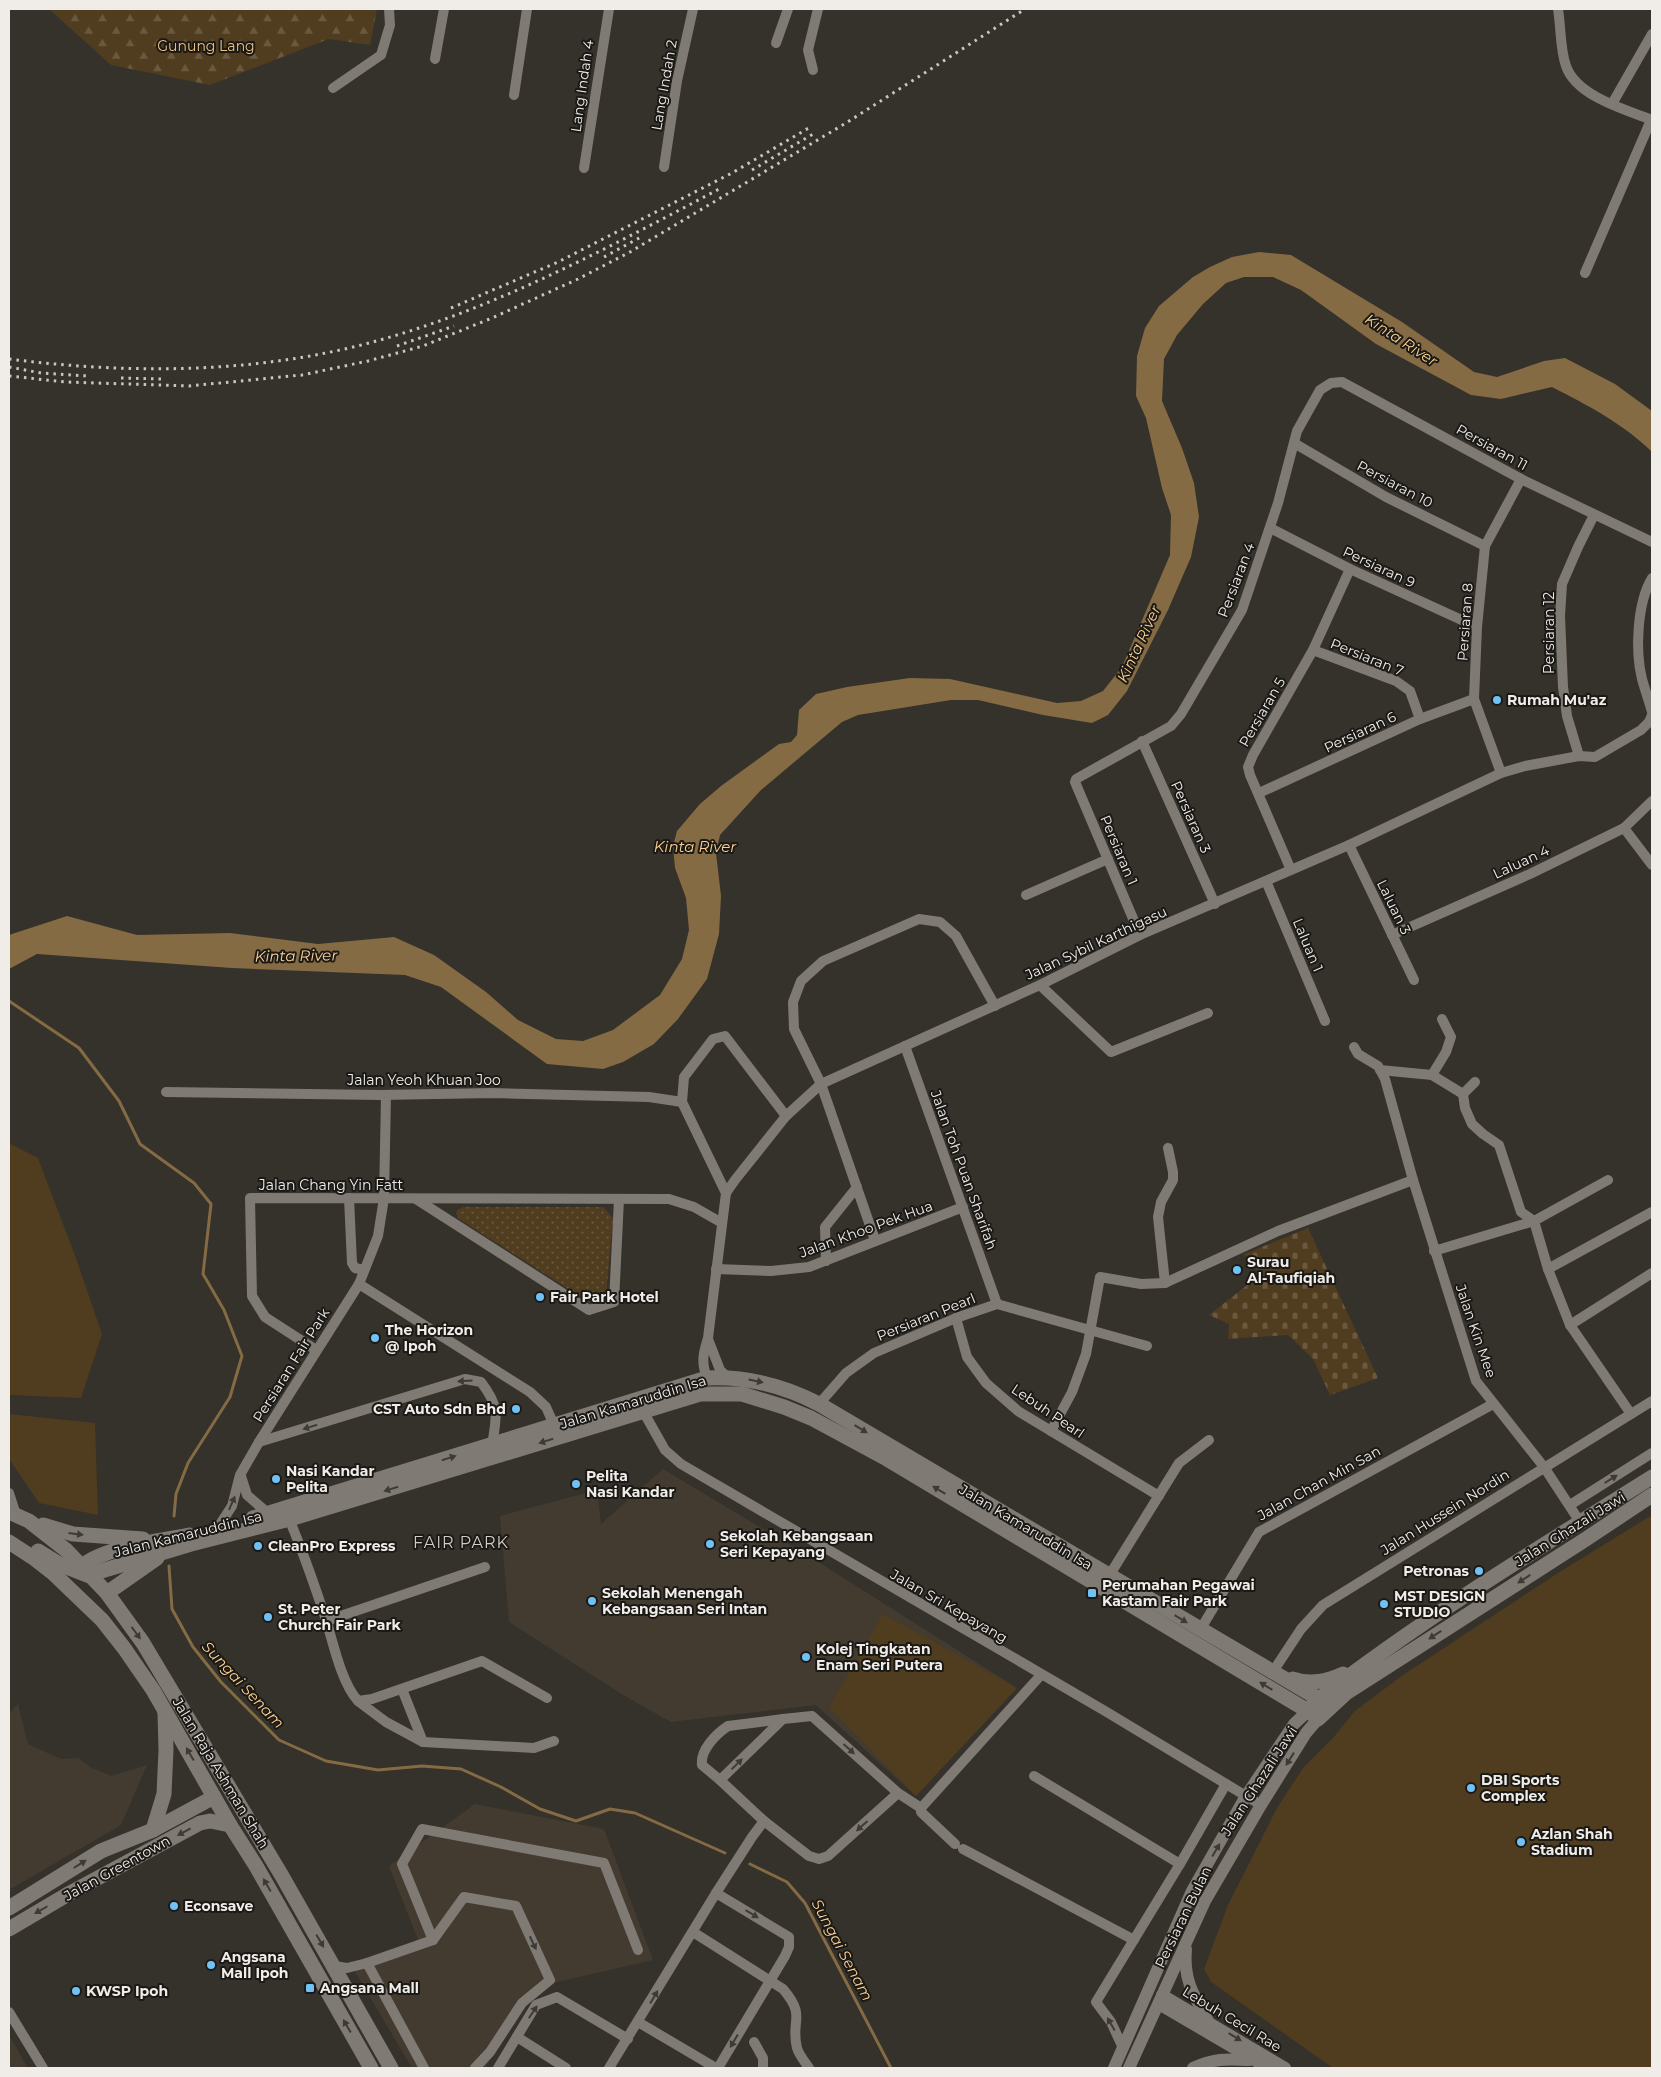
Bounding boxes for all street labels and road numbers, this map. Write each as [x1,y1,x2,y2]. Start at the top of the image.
street label: Lang Indah 4 [567,38,597,133]
street label: Lang Indah 2 [647,38,681,132]
street label: Persiaran 11 [1453,420,1531,474]
street label: Persiaran 10 [1354,456,1436,512]
street label: Persiaran 4 [1214,539,1259,620]
street label: Persiaran 9 [1340,542,1418,592]
street label: Persiaran 8 [1453,582,1477,662]
street label: Persiaran 12 [1540,592,1558,674]
street label: Persiaran 7 [1328,634,1406,680]
street label: Persiaran 5 [1235,674,1289,750]
street label: Persiaran 6 [1321,707,1399,757]
street label: Persiaran 3 [1167,778,1215,856]
street label: Persiaran 1 [1096,812,1142,888]
street label: Laluan 4 [1490,841,1553,883]
street label: Laluan 3 [1373,877,1415,938]
street label: Jalan Sybil Karthigasu [1021,902,1170,984]
street label: Laluan 1 [1289,916,1327,974]
street label: Jalan Yeoh Khuan Joo [346,1071,501,1089]
street label: Jalan Toh Puan Sharifah [926,1087,1001,1252]
street label: Jalan Chang Yin Fatt [258,1176,404,1194]
street label: Jalan Khoo Pek Hua [796,1197,935,1262]
street label: Jalan Kin Mee [1451,1281,1500,1380]
street label: Persiaran Pearl [874,1289,978,1345]
street label: Persiaran Fair Park [249,1304,334,1425]
street label: Jalan Kamaruddin Isa [557,1371,708,1433]
street label: Lebuh Pearl [1008,1380,1088,1442]
street label: Jalan Chan Min San [1253,1442,1384,1525]
street label: Jalan Hussein Nordin [1376,1465,1513,1560]
street label: Jalan Kamaruddin Isa [955,1480,1096,1574]
street label: Jalan Ghazali Jawi [1511,1488,1629,1571]
street label: Jalan Kamaruddin Isa [111,1507,264,1561]
street label: Jalan Sri Kepayang [886,1565,1011,1647]
street label: Jalan Raja Ashman Shah [168,1693,273,1852]
street label: Jalan Ghazali Jawi [1216,1723,1301,1840]
street label: Jalan Greentown [60,1831,173,1905]
street label: Persiaran Bulan [1151,1863,1215,1971]
street label: Lebuh Cecil Rae [1179,1982,1285,2056]

